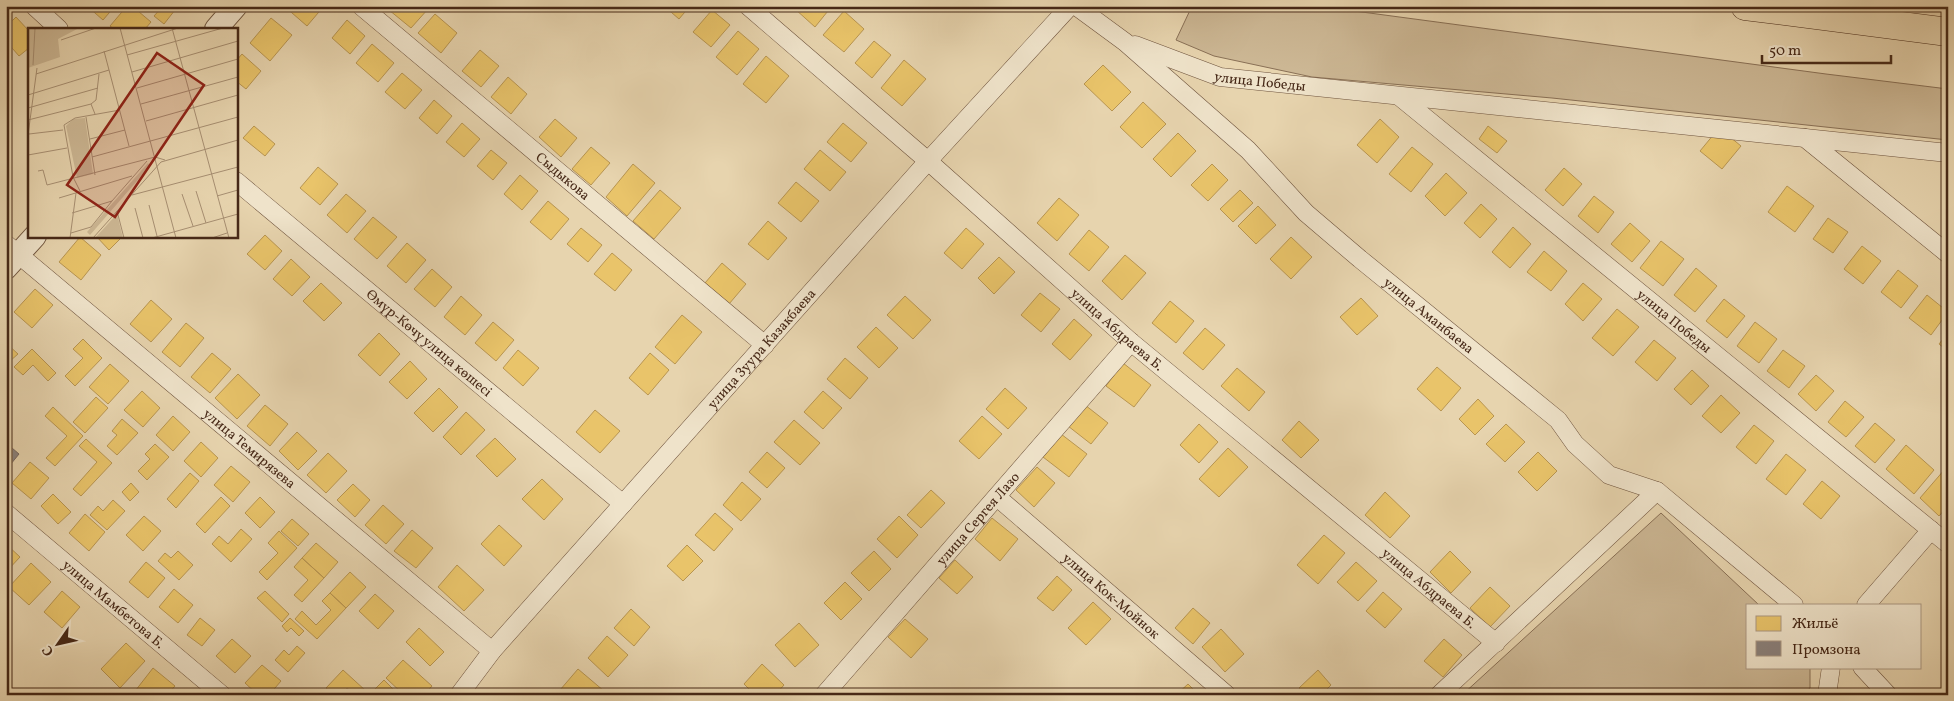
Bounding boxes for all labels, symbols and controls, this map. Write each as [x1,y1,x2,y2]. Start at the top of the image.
inset map [28,28,238,238]
scale bar [1762,32,1890,64]
text: 50 m [1769,41,1801,62]
street label: улица Победы [1211,68,1306,97]
street label: Сыдыкова [531,148,594,205]
street label: улица Аманбаева [1379,274,1477,359]
street label: Өмүр-Көчү улица көшесі [361,285,496,402]
street label: улица Зуура Казакбаева [704,285,821,414]
street label: улица Абдраева Б. [1066,285,1167,376]
street label: улица Победы [1632,286,1715,358]
street label: улица Темирязева [198,405,299,494]
street label: улица Сергея Лазо [933,469,1025,570]
street label: улица Абдраева Б. [1377,544,1480,634]
street label: улица Кок-Мойнок [1058,549,1164,644]
street label: улица Мамбетова Б. [58,556,168,654]
legend [1746,604,1922,668]
text: Жильё [1792,614,1838,635]
north arrow [32,618,82,668]
text: Промзона [1792,640,1861,661]
text: С [38,641,59,659]

